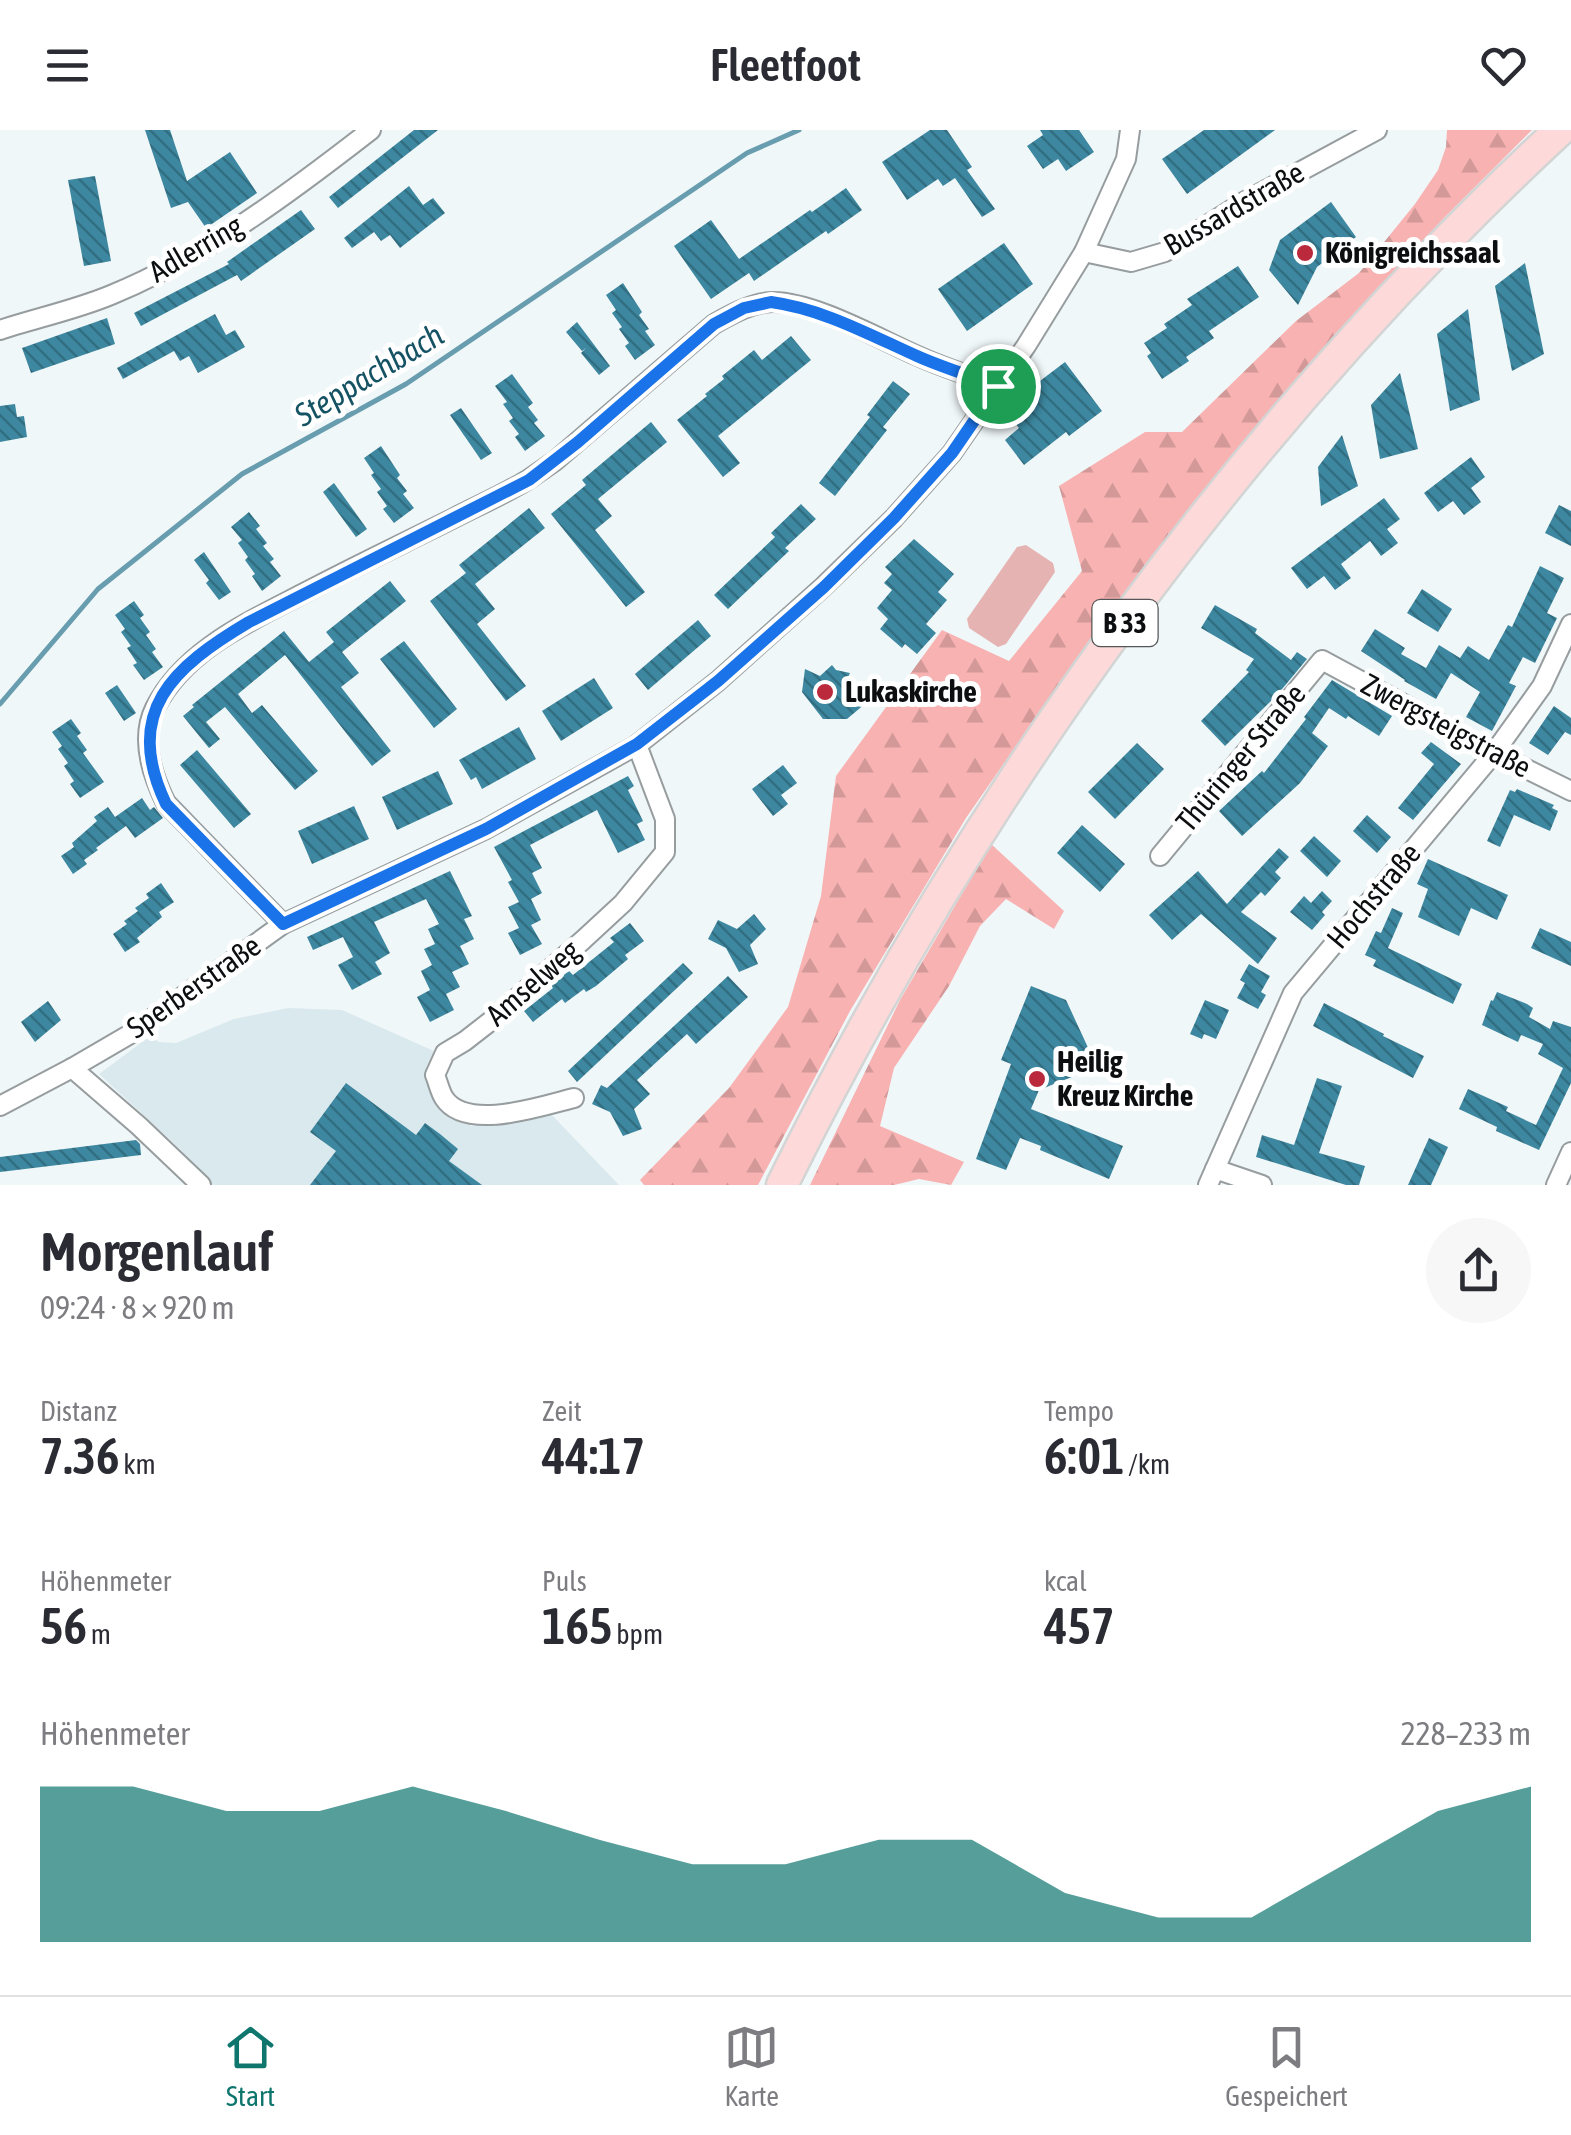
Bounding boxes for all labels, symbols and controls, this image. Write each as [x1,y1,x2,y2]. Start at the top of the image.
icon: menu [40,38,95,93]
icon: heart [1476,38,1531,93]
text: Fleetfoot [710,39,861,91]
street label: Bussardstraße [1157,154,1310,262]
street label: Adlerring [143,208,248,288]
place label: Königreichssaal [1325,235,1501,269]
marker: Königreichssaal [1294,242,1316,264]
water label: Steppachbach [287,316,450,434]
pin [956,344,1041,429]
icon: arrive [971,359,1026,414]
road number: B 33 [1092,600,1158,646]
street label: Zwergsteigstraße [1356,666,1537,784]
place label: Lukaskirche [845,674,977,708]
street label: Thüringer Straße [1169,677,1312,838]
marker: Lukaskirche [814,681,836,703]
street label: Hochstraße [1320,836,1427,955]
street label: Sperberstraße [120,928,267,1045]
street label: Amselweg [479,933,586,1032]
place label: Heilig Kreuz Kirche [1057,1044,1193,1112]
marker: Heilig Kreuz Kirche [1026,1068,1048,1090]
button: share [1426,1218,1531,1323]
text: Morgenlauf [40,1220,273,1283]
text: 09:24 · 8 × 920 m [40,1289,234,1326]
text: Distanz [40,1395,117,1427]
text: Zeit [542,1395,582,1427]
text: Tempo [1044,1395,1114,1427]
text: 7.36 [40,1427,119,1485]
text: 44:17 [542,1427,645,1485]
text: 6:01 [1044,1427,1124,1485]
text: km [119,1448,156,1480]
text: /km [1124,1448,1170,1480]
text: Höhenmeter [40,1565,171,1597]
text: Puls [542,1565,587,1597]
text: kcal [1044,1565,1087,1597]
text: 56 [40,1597,87,1655]
text: 165 [542,1597,613,1655]
text: 457 [1044,1597,1115,1655]
text: m [87,1618,111,1650]
text: bpm [613,1618,663,1650]
text: Höhenmeter [40,1715,190,1752]
text: 228–233 m [1401,1715,1531,1752]
tab: Start [223,2020,278,2112]
tab: Karte [724,2020,779,2112]
tab: Gespeichert [1225,2020,1348,2112]

